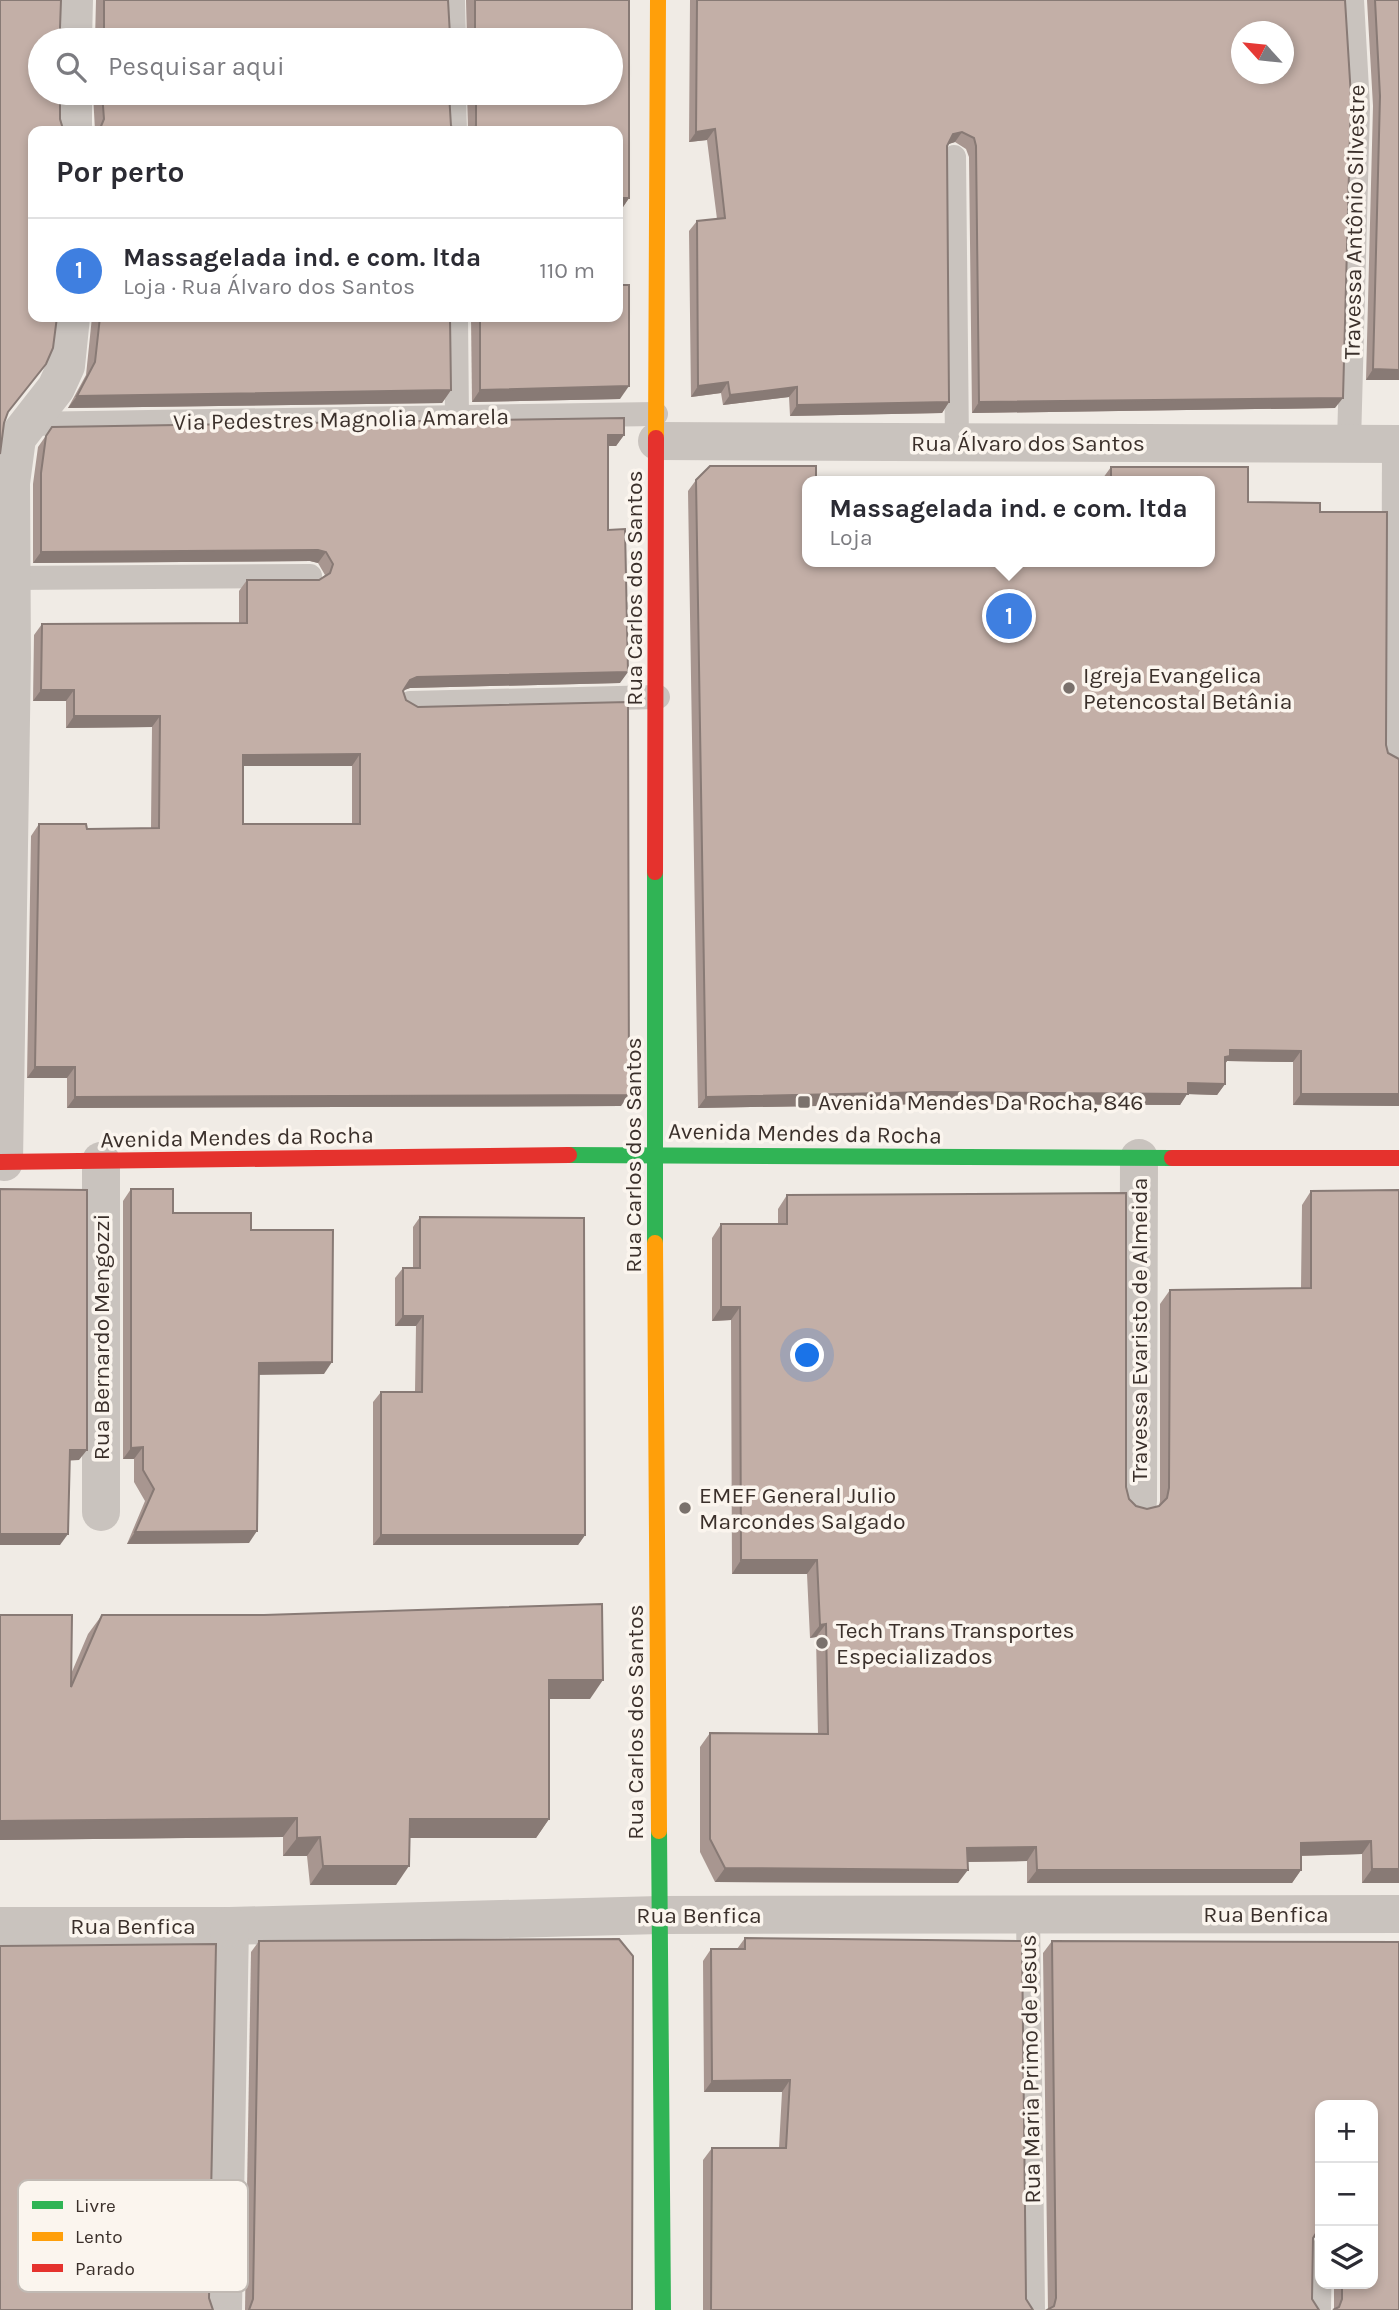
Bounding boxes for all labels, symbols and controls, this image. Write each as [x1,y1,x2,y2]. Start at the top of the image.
north arrow [1231,21,1294,84]
search box [28,28,623,105]
icon: search [52,48,90,86]
text: Pesquisar aqui [108,51,285,82]
street label: Travessa Antônio Silvestre [1339,84,1370,360]
text: Por perto [56,154,185,190]
text: Massagelada ind. e com. ltda [123,242,481,273]
text: 1 [75,257,83,284]
text: 110 m [539,257,595,284]
text: Loja · Rua Álvaro dos Santos [123,273,415,300]
street label: Via Pedestres Magnolia Amarela [173,403,509,436]
street label: Rua Álvaro dos Santos [911,430,1145,457]
street label: Rua Carlos dos Santos [621,470,648,706]
popup [802,476,1215,567]
text: Massagelada ind. e com. ltda [829,493,1188,524]
text: Loja [829,524,873,551]
pin: 1 [986,590,1032,642]
place label: Igreja Evangelica Petencostal Betânia [1083,662,1292,715]
marker: Igreja Evangelica Petencostal Betânia [1061,680,1077,696]
street label: Rua Carlos dos Santos [620,1037,647,1273]
place label: Avenida Mendes Da Rocha, 846 [818,1089,1144,1116]
marker: Avenida Mendes Da Rocha, 846 [796,1094,812,1110]
street label: Avenida Mendes da Rocha [668,1118,942,1149]
street label: Avenida Mendes da Rocha [100,1122,374,1153]
street label: Travessa Evaristo de Almeida [1126,1178,1153,1482]
street label: Rua Bernardo Mengozzi [88,1214,115,1460]
your location [790,1338,824,1372]
place label: EMEF General Julio Marcondes Salgado [699,1482,906,1535]
marker: EMEF General Julio Marcondes Salgado [677,1500,693,1516]
street label: Rua Carlos dos Santos [622,1604,649,1840]
place label: Tech Trans Transportes Especializados [836,1617,1075,1670]
marker: Tech Trans Transportes Especializados [814,1635,830,1651]
street label: Rua Benfica [1203,1901,1329,1928]
street label: Rua Benfica [636,1902,762,1929]
street label: Rua Benfica [70,1913,196,1940]
street label: Rua Maria Primo de Jesus [1015,1934,1046,2204]
map controls [1315,2100,1378,2289]
button: + [1315,2100,1378,2163]
button: − [1315,2163,1378,2226]
legend [18,2180,248,2292]
text: Livre [75,2195,116,2217]
text: Lento [75,2226,123,2248]
button: layers [1315,2226,1378,2289]
text: Parado [75,2258,135,2280]

